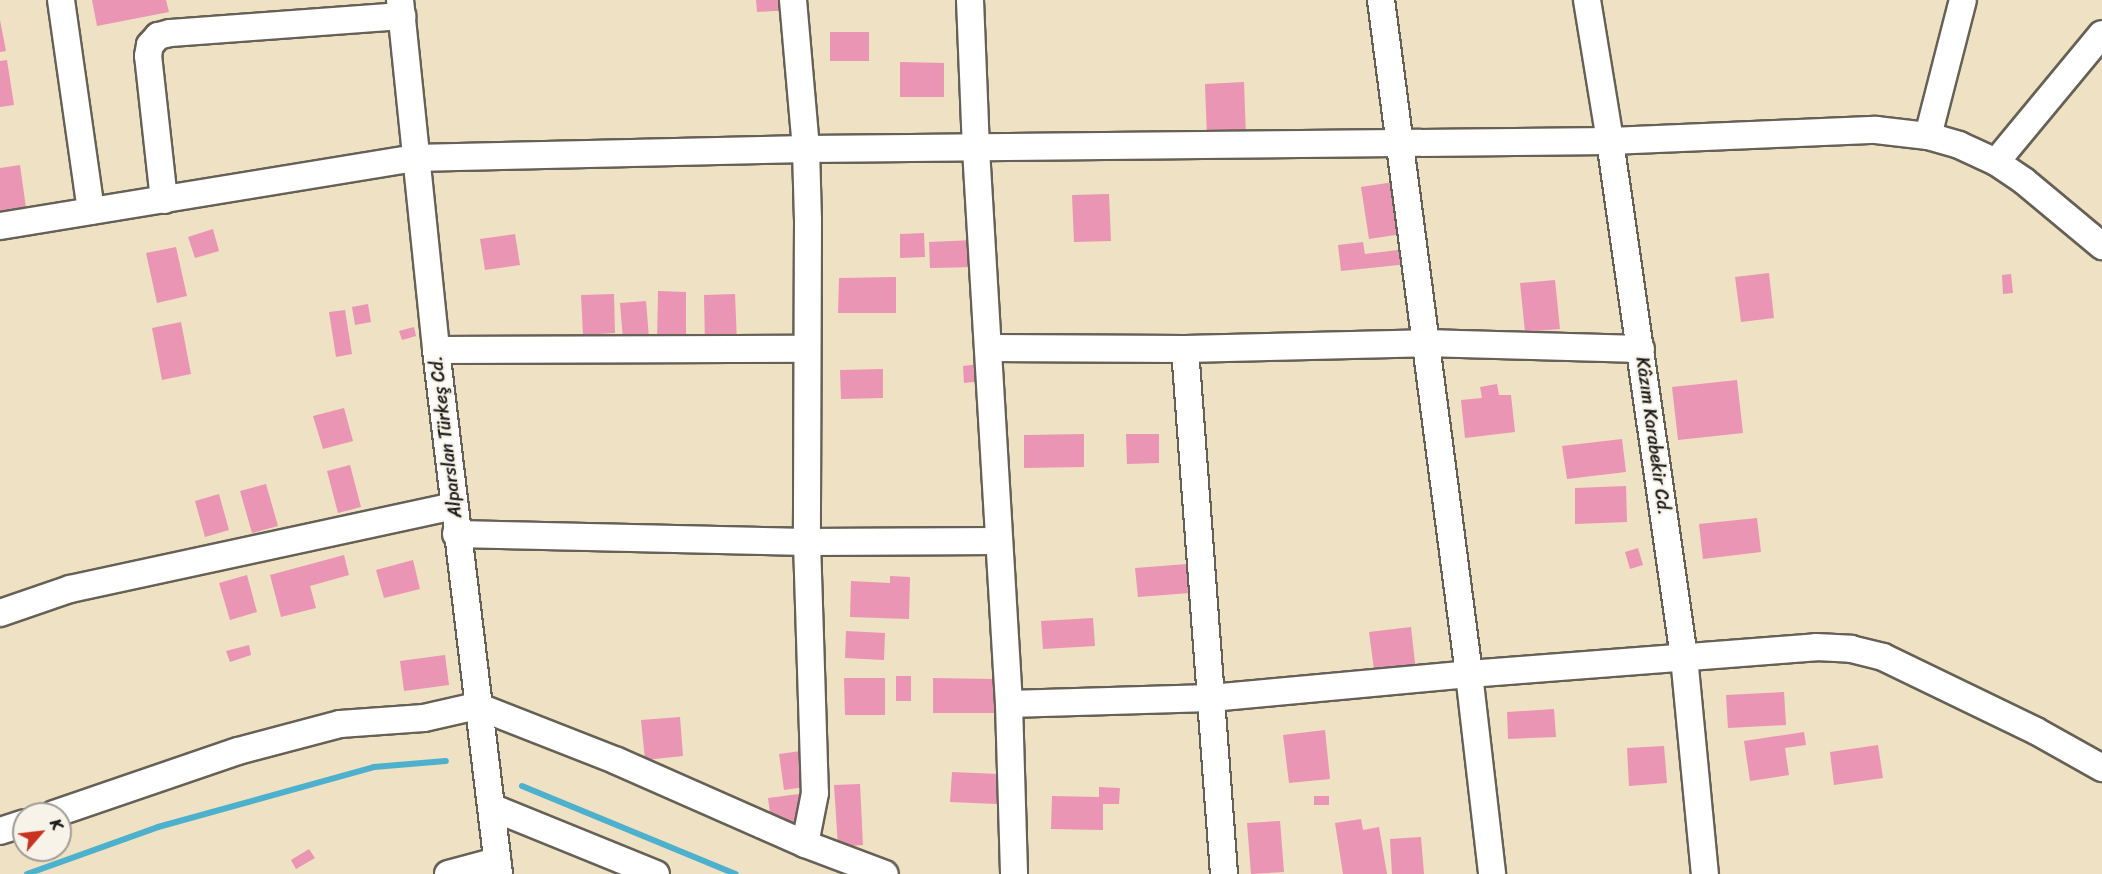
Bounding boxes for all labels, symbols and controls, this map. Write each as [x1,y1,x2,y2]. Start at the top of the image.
street label: Alparslan Türkeş Cd. [425,355,467,519]
street label: Kâzım Karabekir Cd. [1631,356,1675,516]
north arrow [12,802,72,862]
text: K [41,813,72,835]

